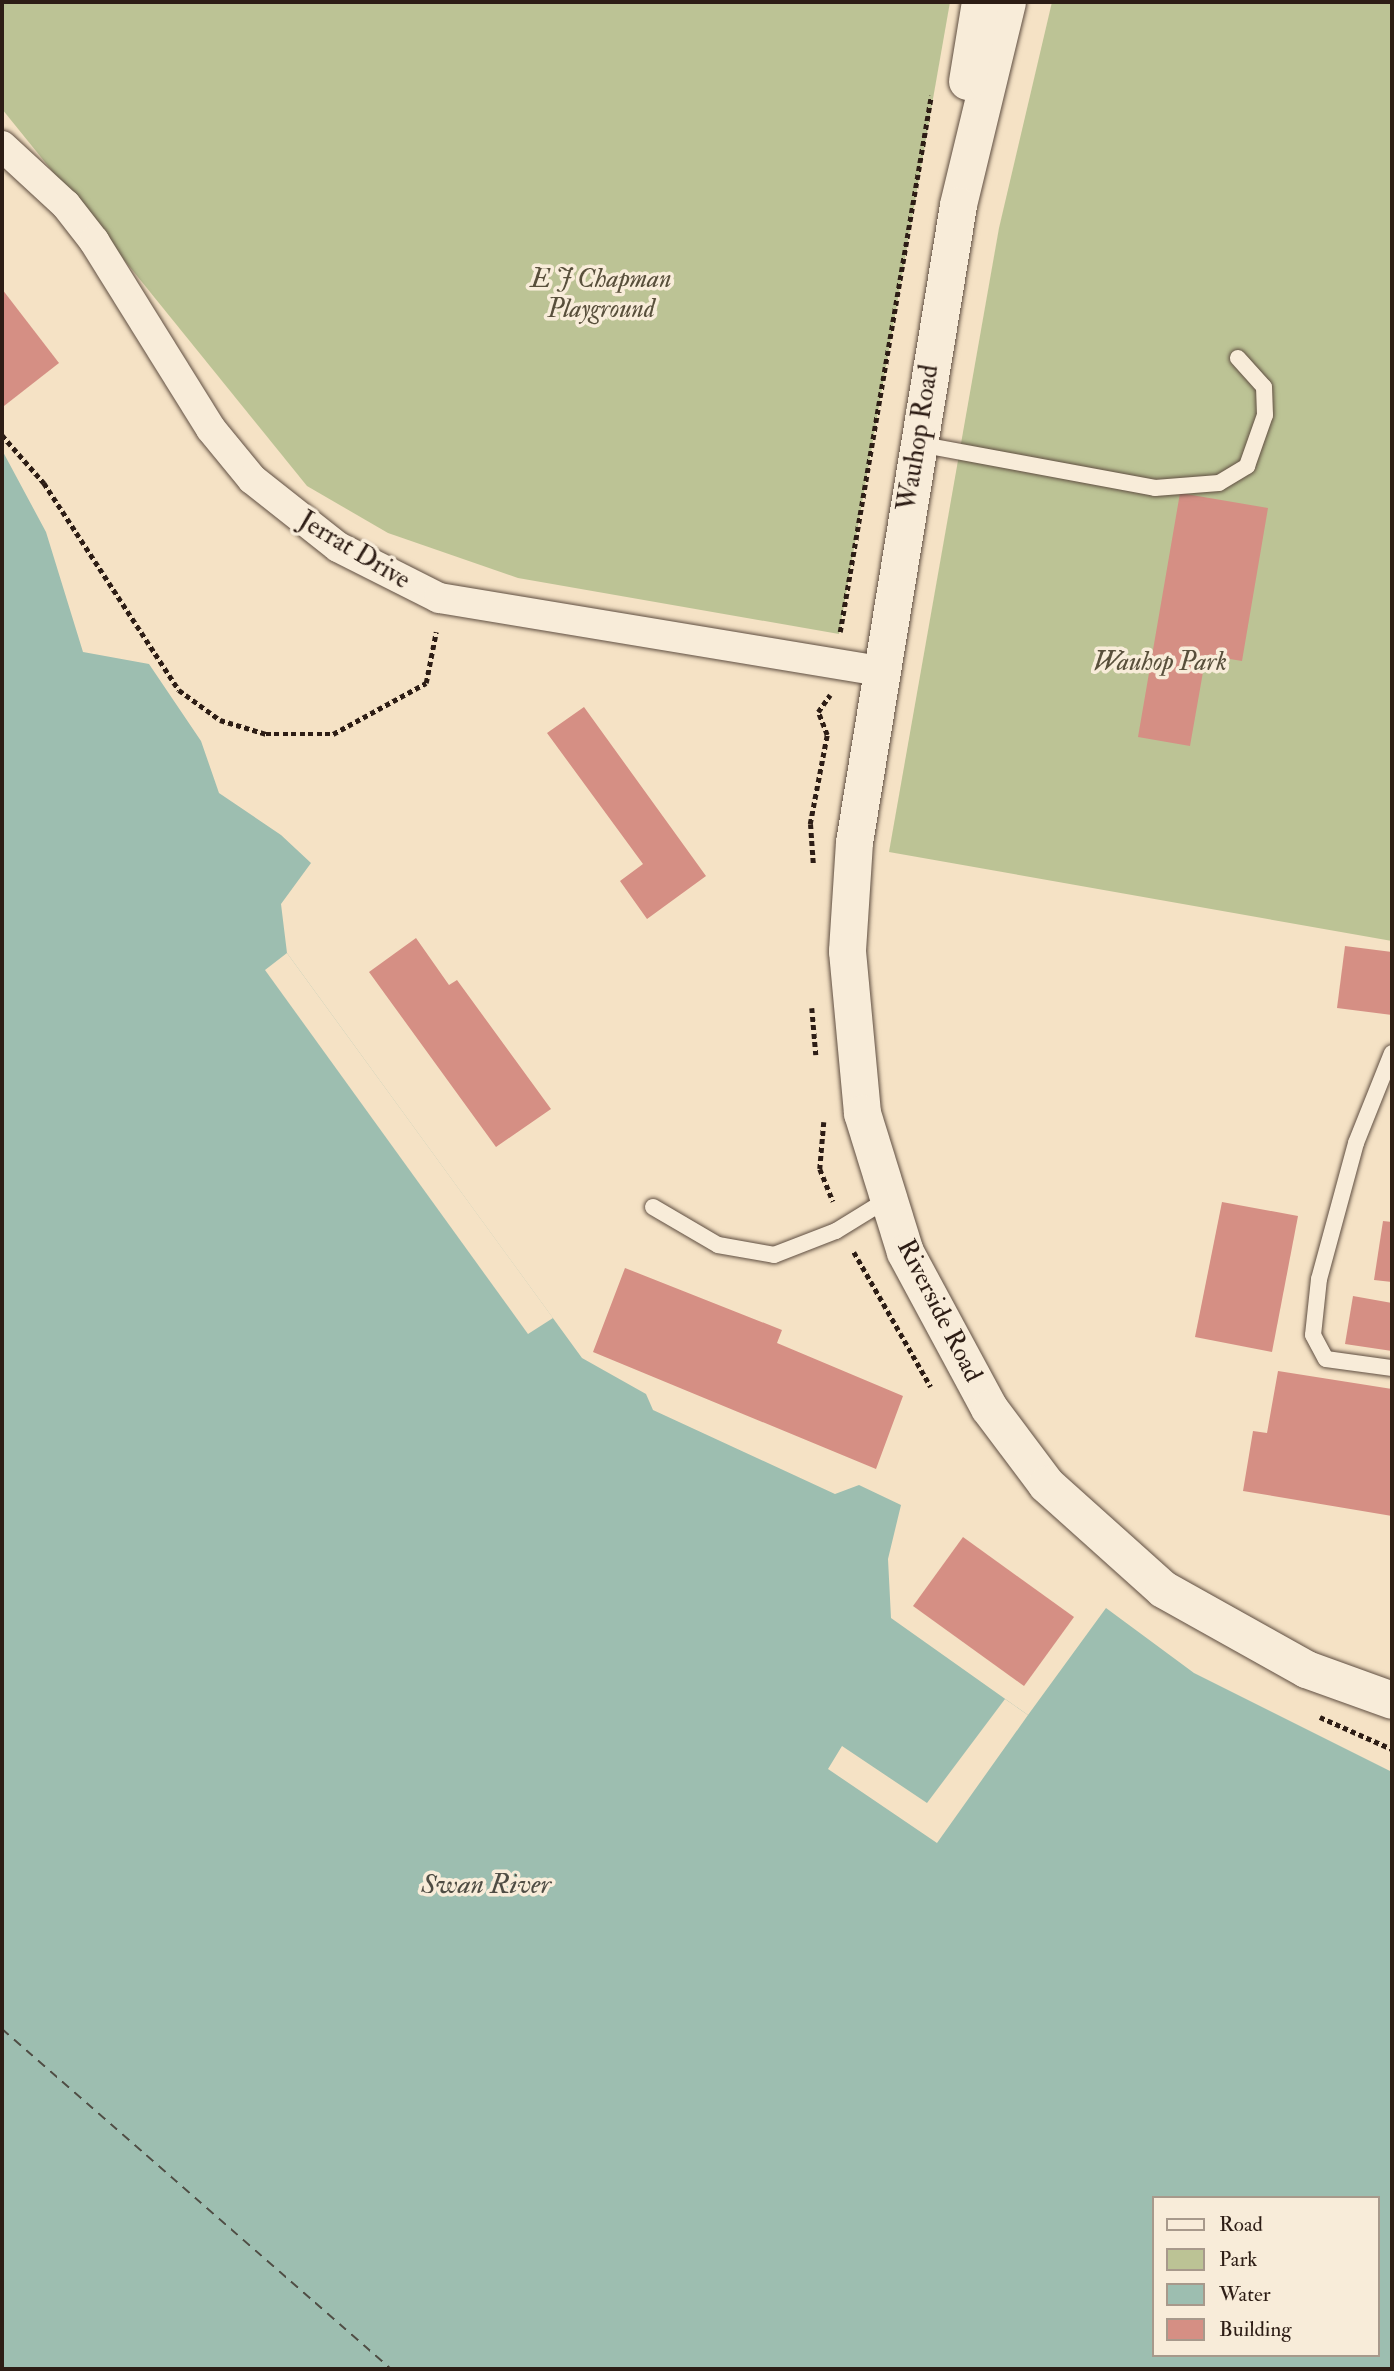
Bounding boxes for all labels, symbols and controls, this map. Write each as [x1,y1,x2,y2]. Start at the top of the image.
park label: E J Chapman Playground [531,264,671,326]
street label: Wauhop Road [892,363,946,513]
street label: Jerrat Drive [293,506,415,596]
park label: Wauhop Park [1093,647,1227,679]
street label: Riverside Road [890,1234,988,1388]
water label: Swan River [421,1868,551,1902]
legend [1152,2196,1380,2357]
text: Road [1219,2211,1263,2238]
text: Park [1219,2246,1257,2273]
text: Water [1219,2281,1271,2308]
text: Building [1219,2316,1292,2343]

